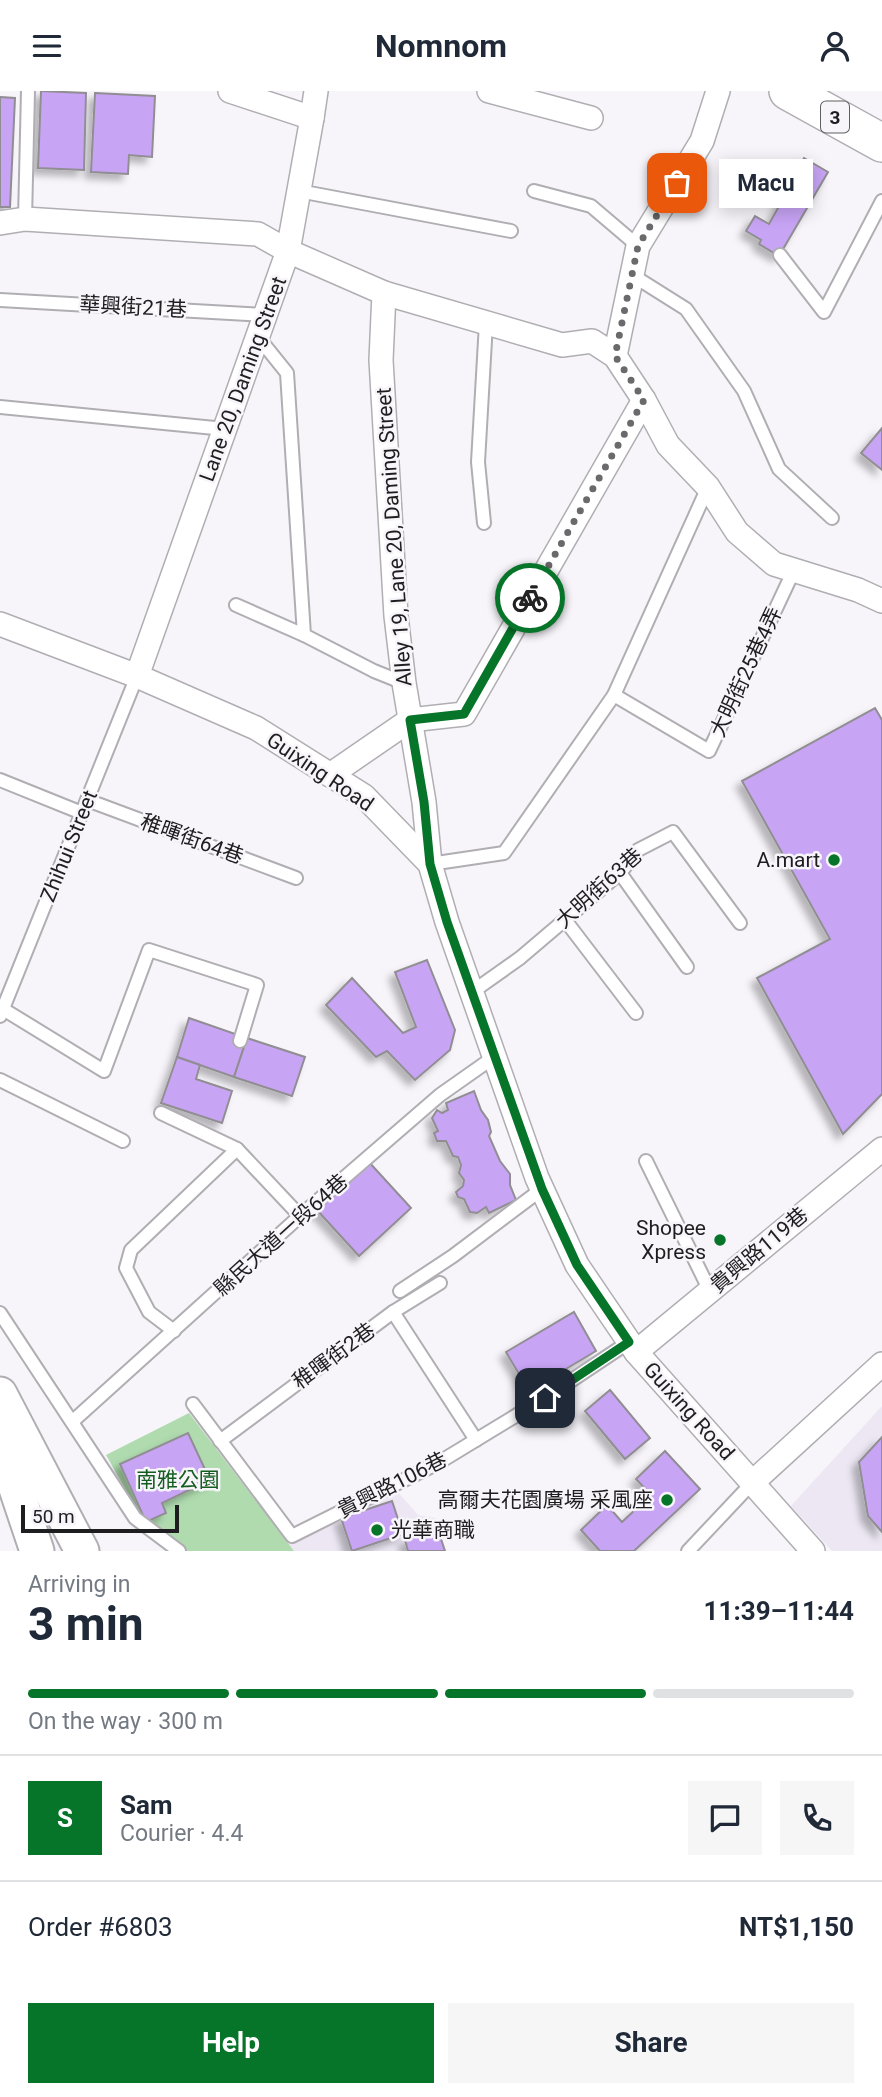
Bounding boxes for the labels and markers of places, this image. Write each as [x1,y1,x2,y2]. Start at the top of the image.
pin [647,153,707,213]
callout: Macu [719,159,814,207]
place label: A.mart [756,848,820,872]
marker: A.mart [826,852,842,868]
place label: Shopee Xpress [636,1216,706,1264]
marker: Shopee Xpress [712,1232,728,1248]
pin [515,1368,575,1428]
place label: 高爾夫花園廣場 采風座 [438,1488,653,1512]
marker: 高爾夫花園廣場 采風座 [659,1492,675,1508]
place label: 光華商職 [391,1518,475,1542]
marker: 光華商職 [369,1522,385,1538]

